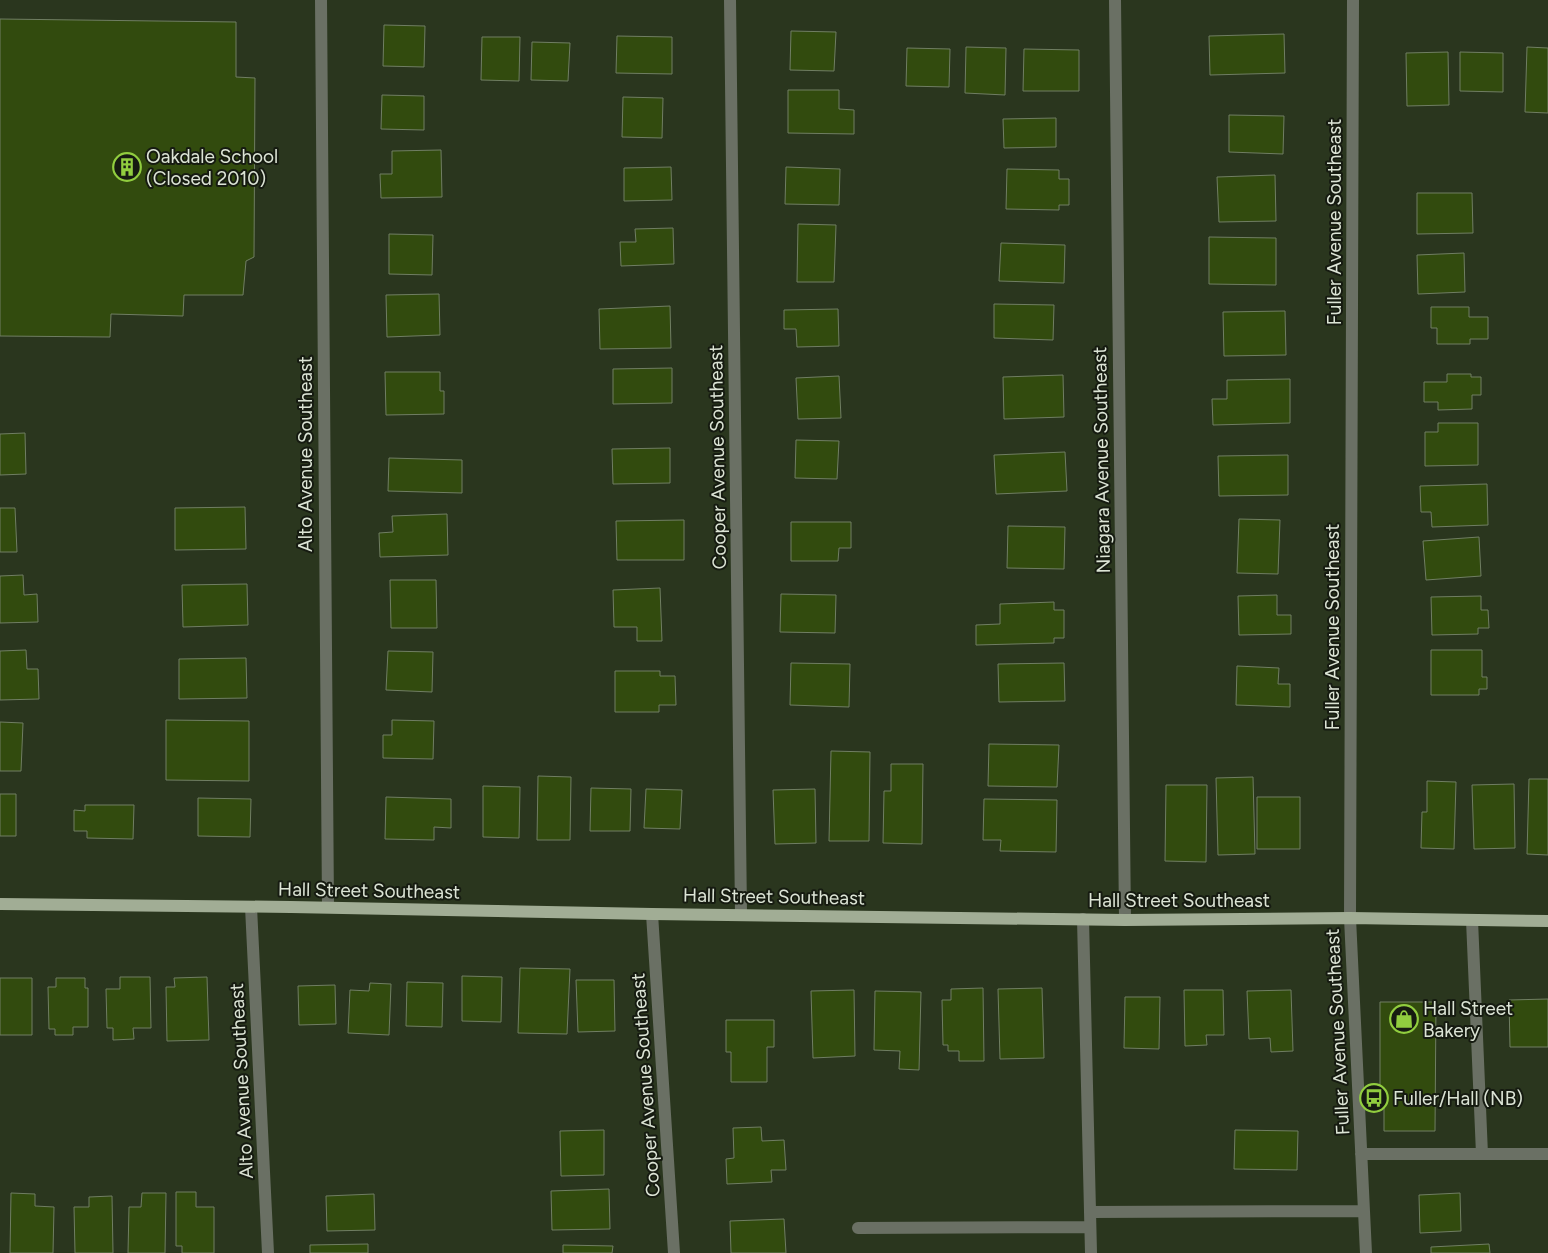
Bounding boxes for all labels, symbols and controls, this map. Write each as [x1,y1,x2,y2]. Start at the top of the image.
street label: Fuller Avenue Southeast [1323,119,1346,325]
place label: Oakdale School (Closed 2010) [146,145,278,190]
building icon: Oakdale School (Closed 2010) [112,152,142,182]
street label: Cooper Avenue Southeast [704,345,731,569]
street label: Niagara Avenue Southeast [1088,347,1115,573]
street label: Alto Avenue Southeast [294,356,317,552]
street label: Fuller Avenue Southeast [1321,524,1344,730]
street label: Hall Street Southeast [278,877,460,904]
street label: Hall Street Southeast [683,883,865,910]
street label: Hall Street Southeast [1088,889,1270,912]
street label: Fuller Avenue Southeast [1321,928,1354,1136]
street label: Cooper Avenue Southeast [626,972,665,1198]
street label: Alto Avenue Southeast [225,982,258,1179]
place label: Hall Street Bakery [1423,997,1513,1042]
shop icon: Hall Street Bakery [1389,1004,1419,1034]
bus stop icon: Fuller/Hall (NB) [1359,1083,1389,1113]
place label: Fuller/Hall (NB) [1393,1087,1523,1110]

